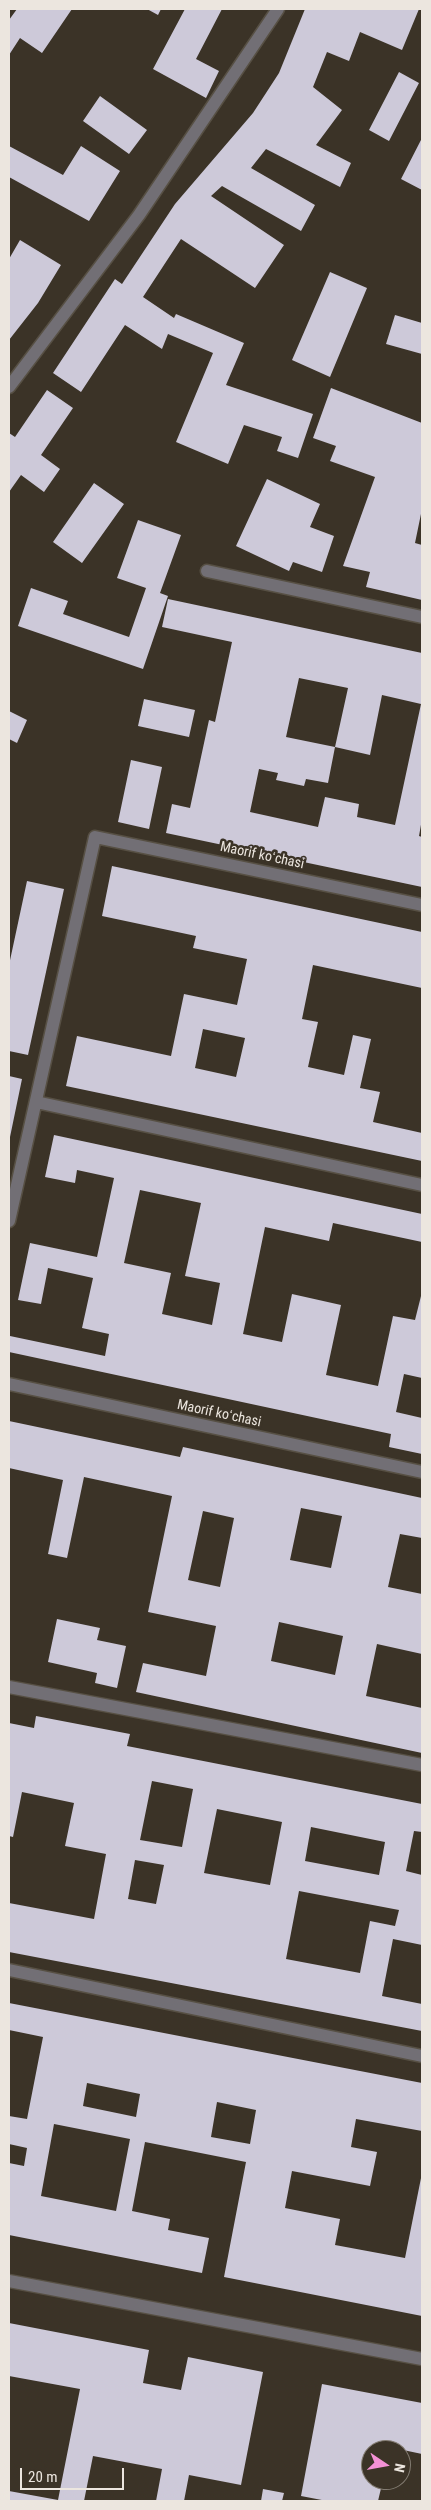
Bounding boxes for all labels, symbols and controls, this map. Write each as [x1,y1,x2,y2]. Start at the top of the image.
street label: Maorif koʻchasi [218,839,306,873]
street label: Maorif koʻchasi [175,1397,263,1431]
north arrow [361,2440,411,2490]
scale bar [22,2458,126,2490]
text: N [391,2462,408,2474]
text: 20 m [28,2468,58,2486]

